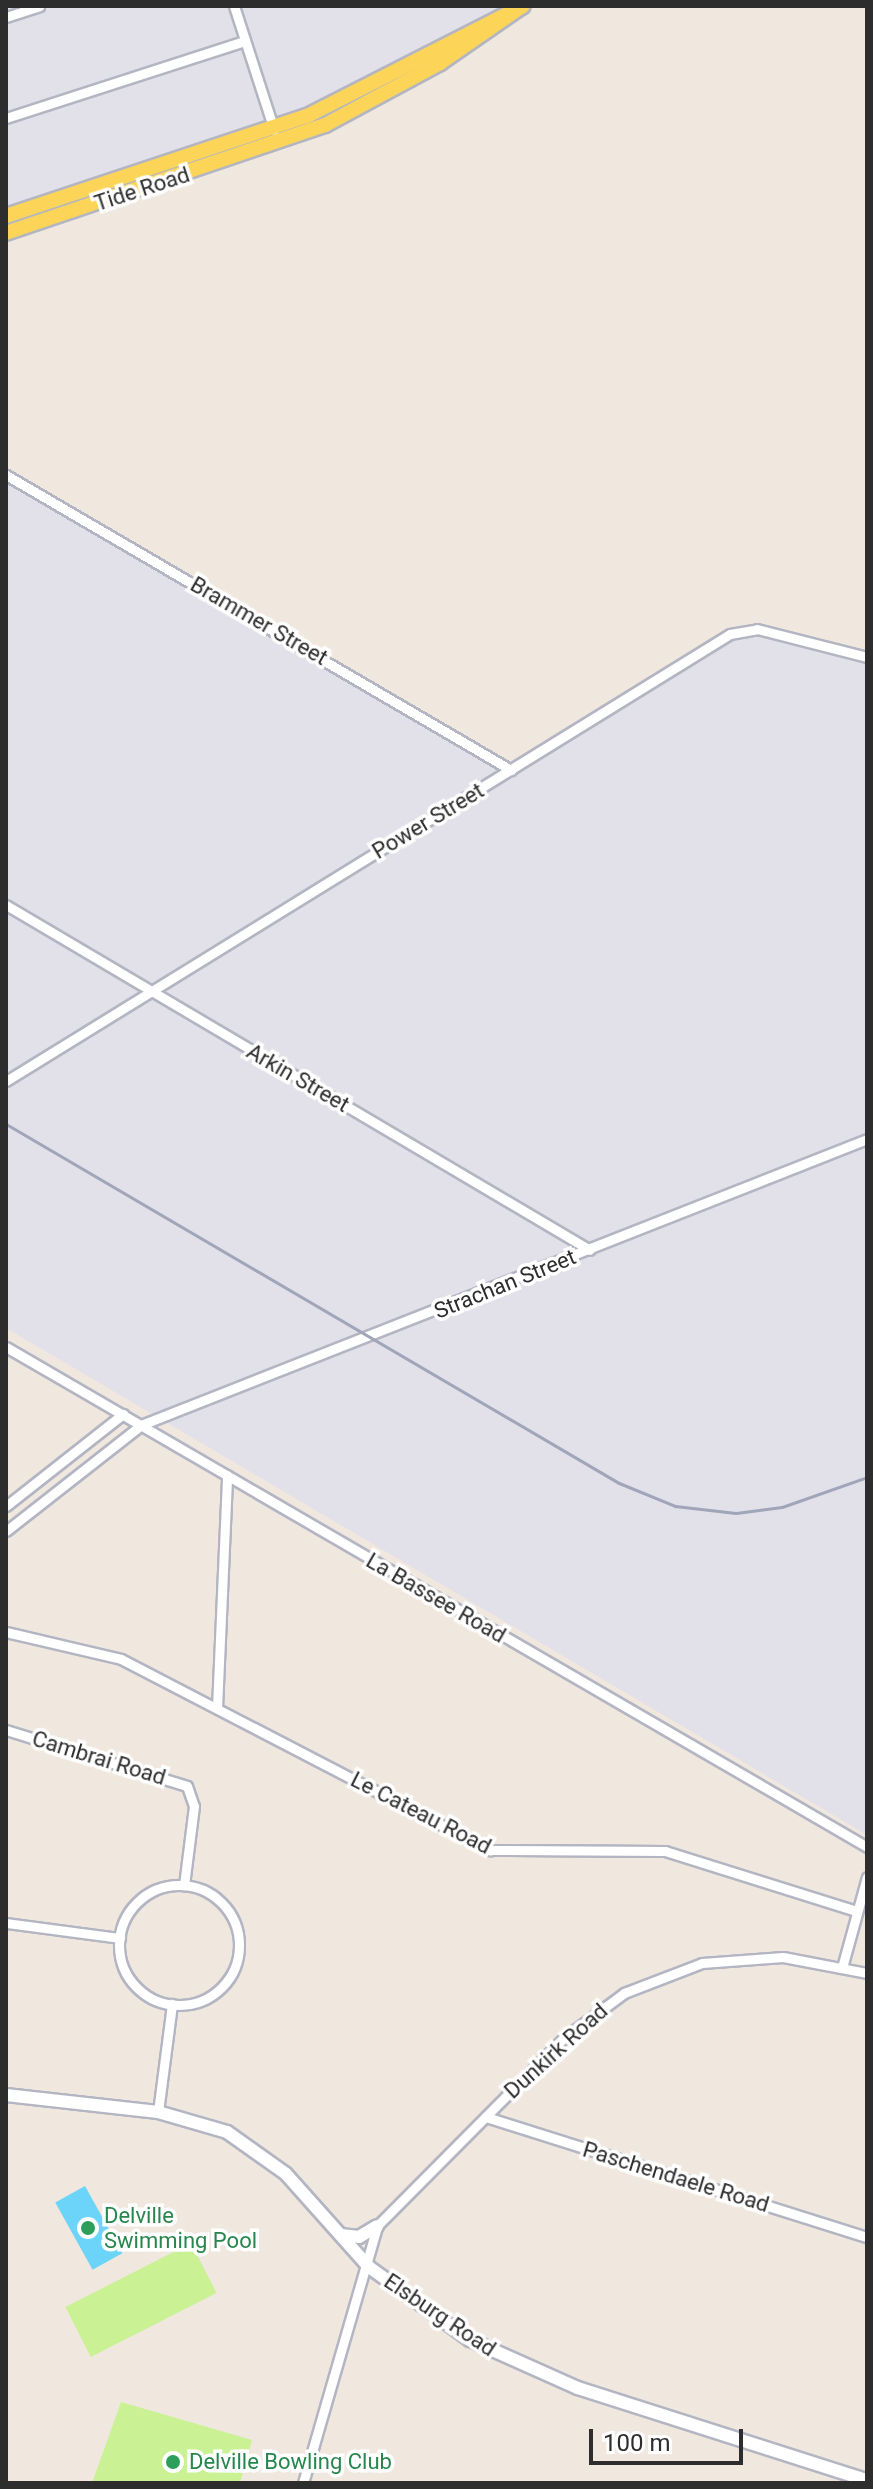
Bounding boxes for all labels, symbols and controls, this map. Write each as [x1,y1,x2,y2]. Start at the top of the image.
street label: Tide Road [91,161,193,217]
street label: Brammer Street [186,571,332,671]
street label: Power Street [367,777,489,865]
street label: Arkin Street [242,1038,354,1118]
street label: Strachan Street [430,1244,580,1324]
street label: La Bassee Road [361,1547,511,1649]
street label: Cambrai Road [29,1725,169,1791]
street label: Le Cateau Road [346,1766,496,1860]
street label: Dunkirk Road [499,1998,613,2104]
street label: Paschendaele Road [580,2136,772,2218]
place label: Delville Swimming Pool [104,2202,257,2254]
marker: Delville Swimming Pool [79,2219,97,2237]
street label: Elsburg Road [379,2268,501,2362]
scale bar [593,2413,747,2463]
text: 100 m [603,2429,670,2457]
place label: Delville Bowling Club [189,2449,392,2475]
marker: Delville Bowling Club [164,2453,182,2471]

